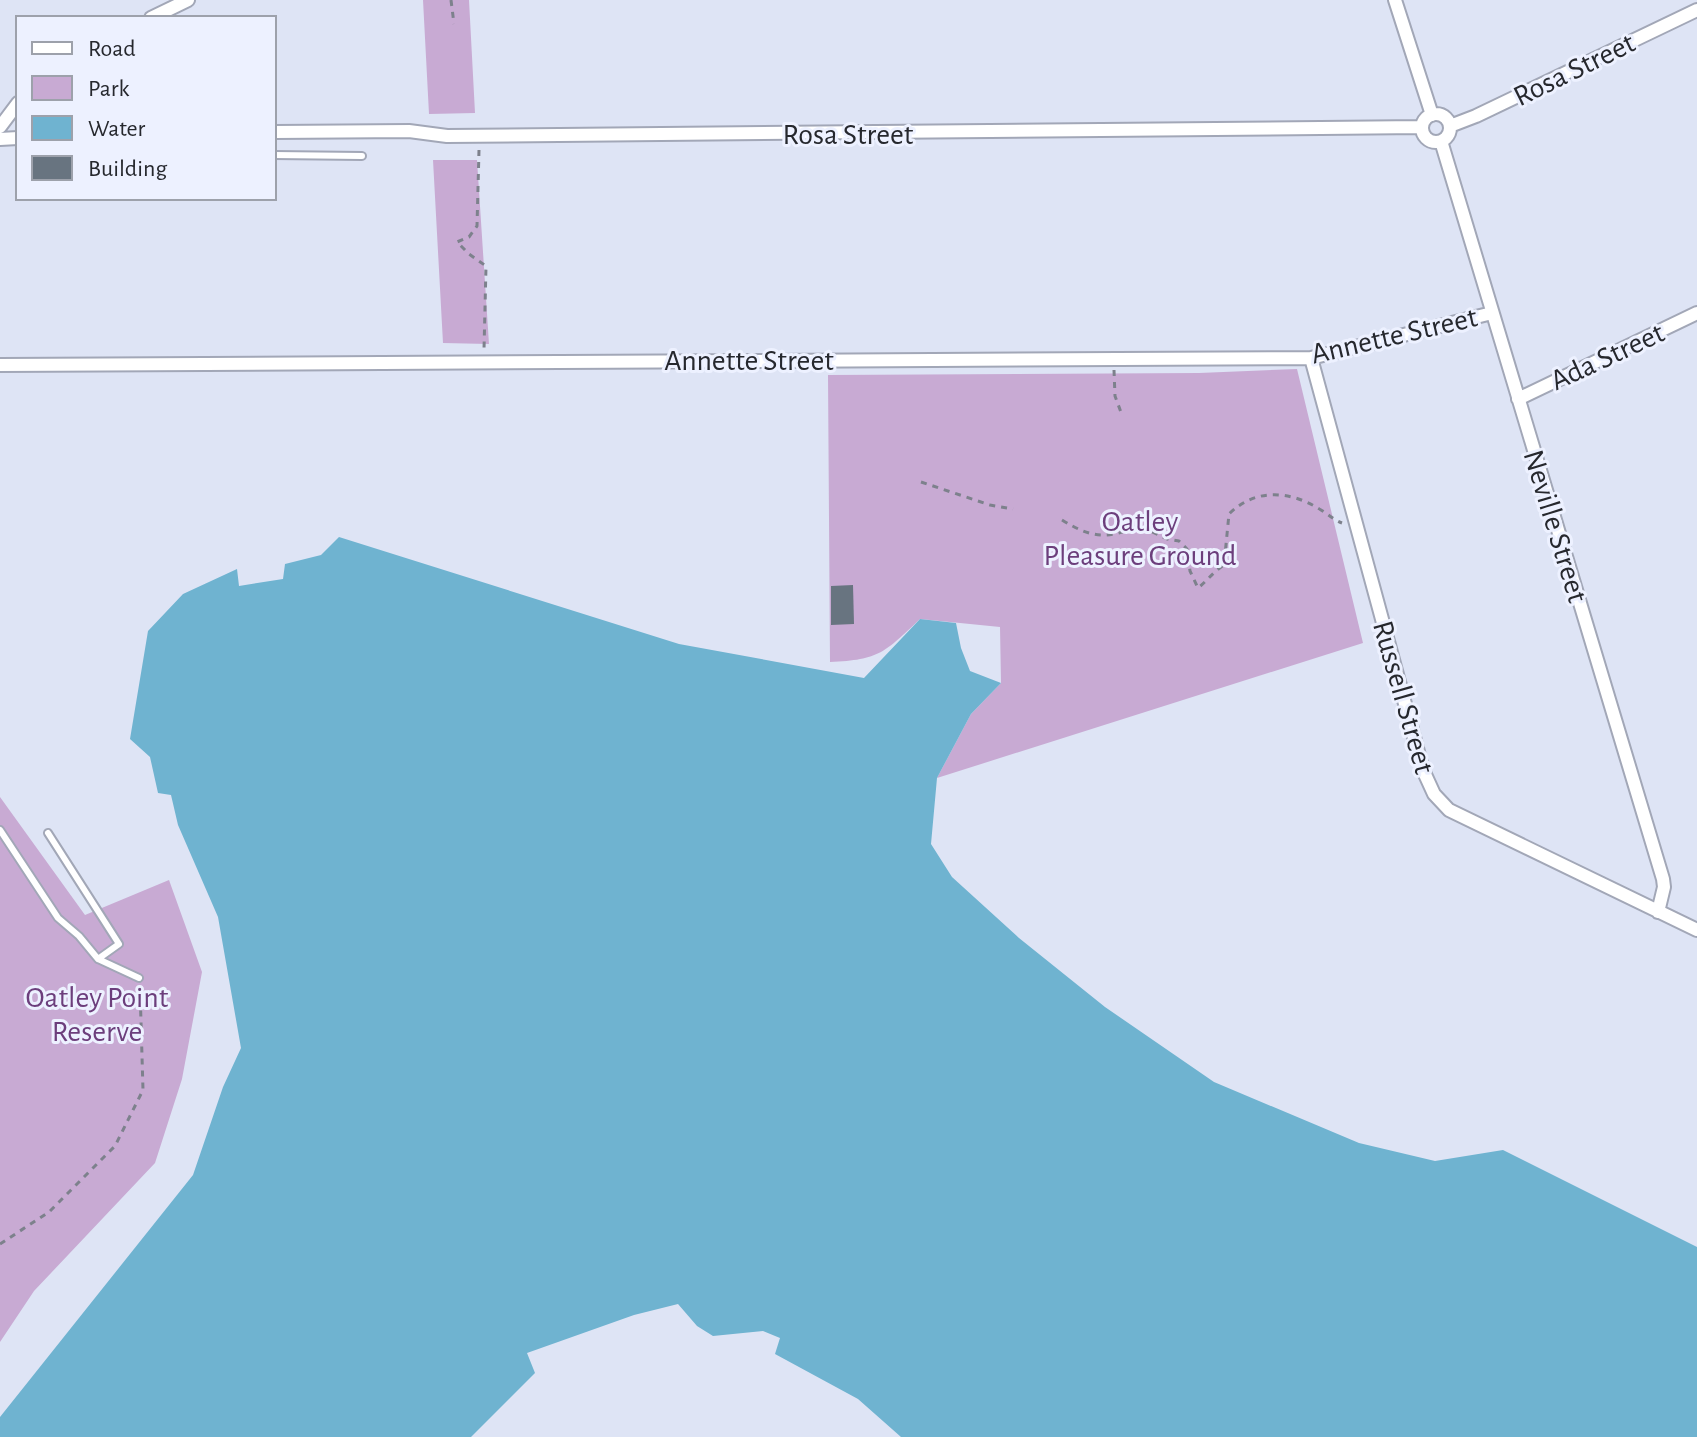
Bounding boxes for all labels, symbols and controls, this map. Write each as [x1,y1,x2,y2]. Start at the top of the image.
legend [16,16,276,200]
street label: Rosa Street [1509,28,1640,112]
text: Road [88,37,136,61]
text: Park [88,77,129,101]
text: Water [88,117,146,141]
street label: Rosa Street [783,120,914,150]
text: Building [88,157,167,181]
street label: Annette Street [1308,302,1481,370]
street label: Ada Street [1546,317,1669,396]
street label: Annette Street [664,346,834,376]
street label: Neville Street [1518,446,1593,607]
park label: Oatley Pleasure Ground [1043,507,1237,571]
street label: Russell Street [1367,617,1439,778]
park label: Oatley Point Reserve [26,983,169,1047]

